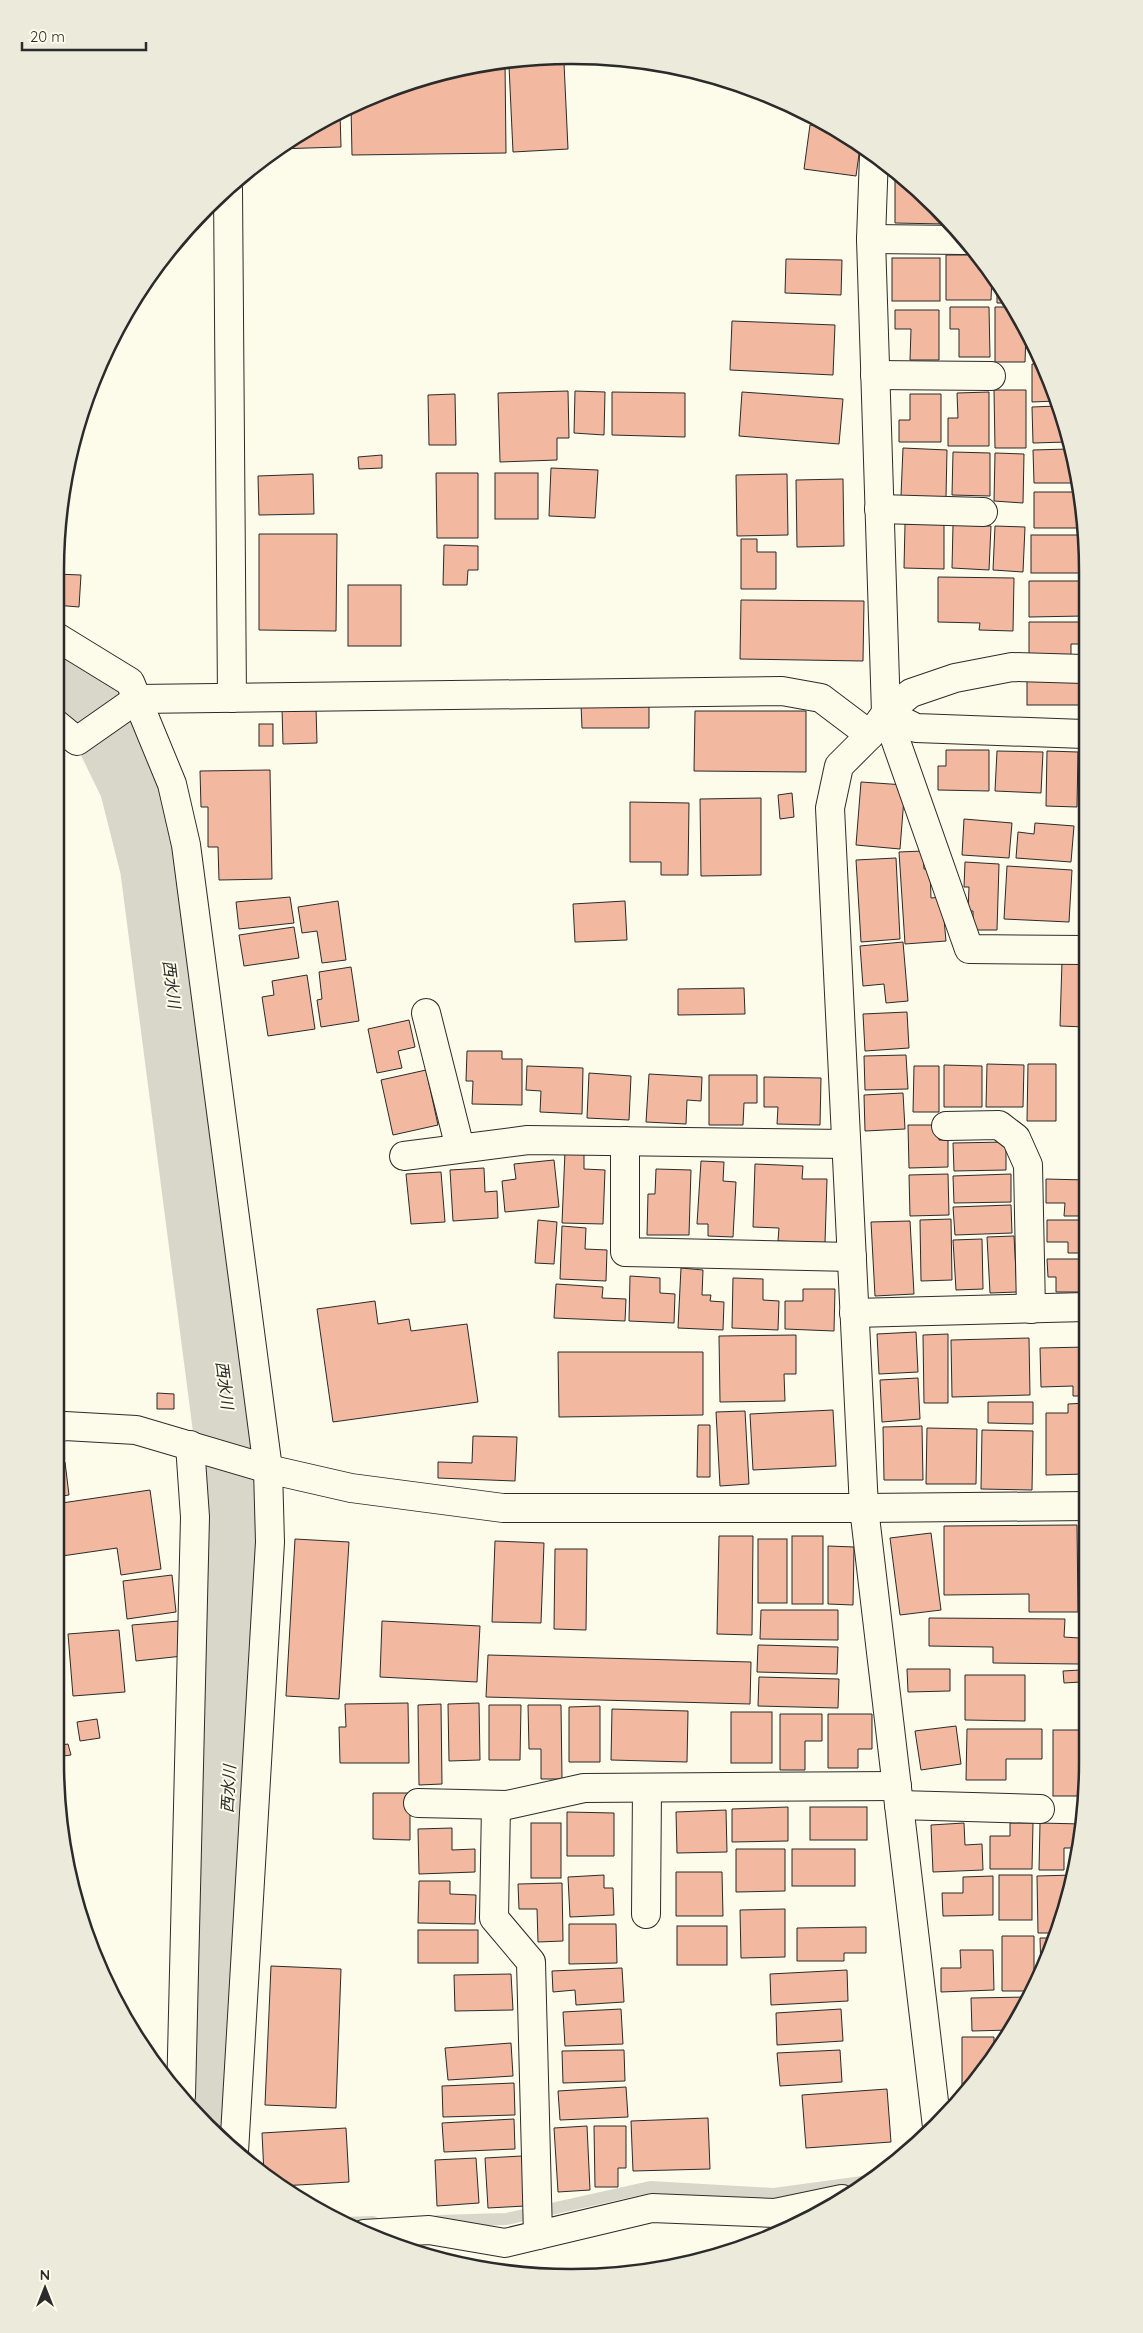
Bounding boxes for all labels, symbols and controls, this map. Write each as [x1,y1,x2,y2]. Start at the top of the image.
scale bar [22,20,146,52]
text: 20 m [30,27,65,46]
water label: 西水川 [159,959,185,1011]
water label: 西水川 [212,1360,238,1412]
water label: 西水川 [217,1763,239,1813]
north arrow [20,2263,70,2313]
text: N [40,2266,50,2284]

